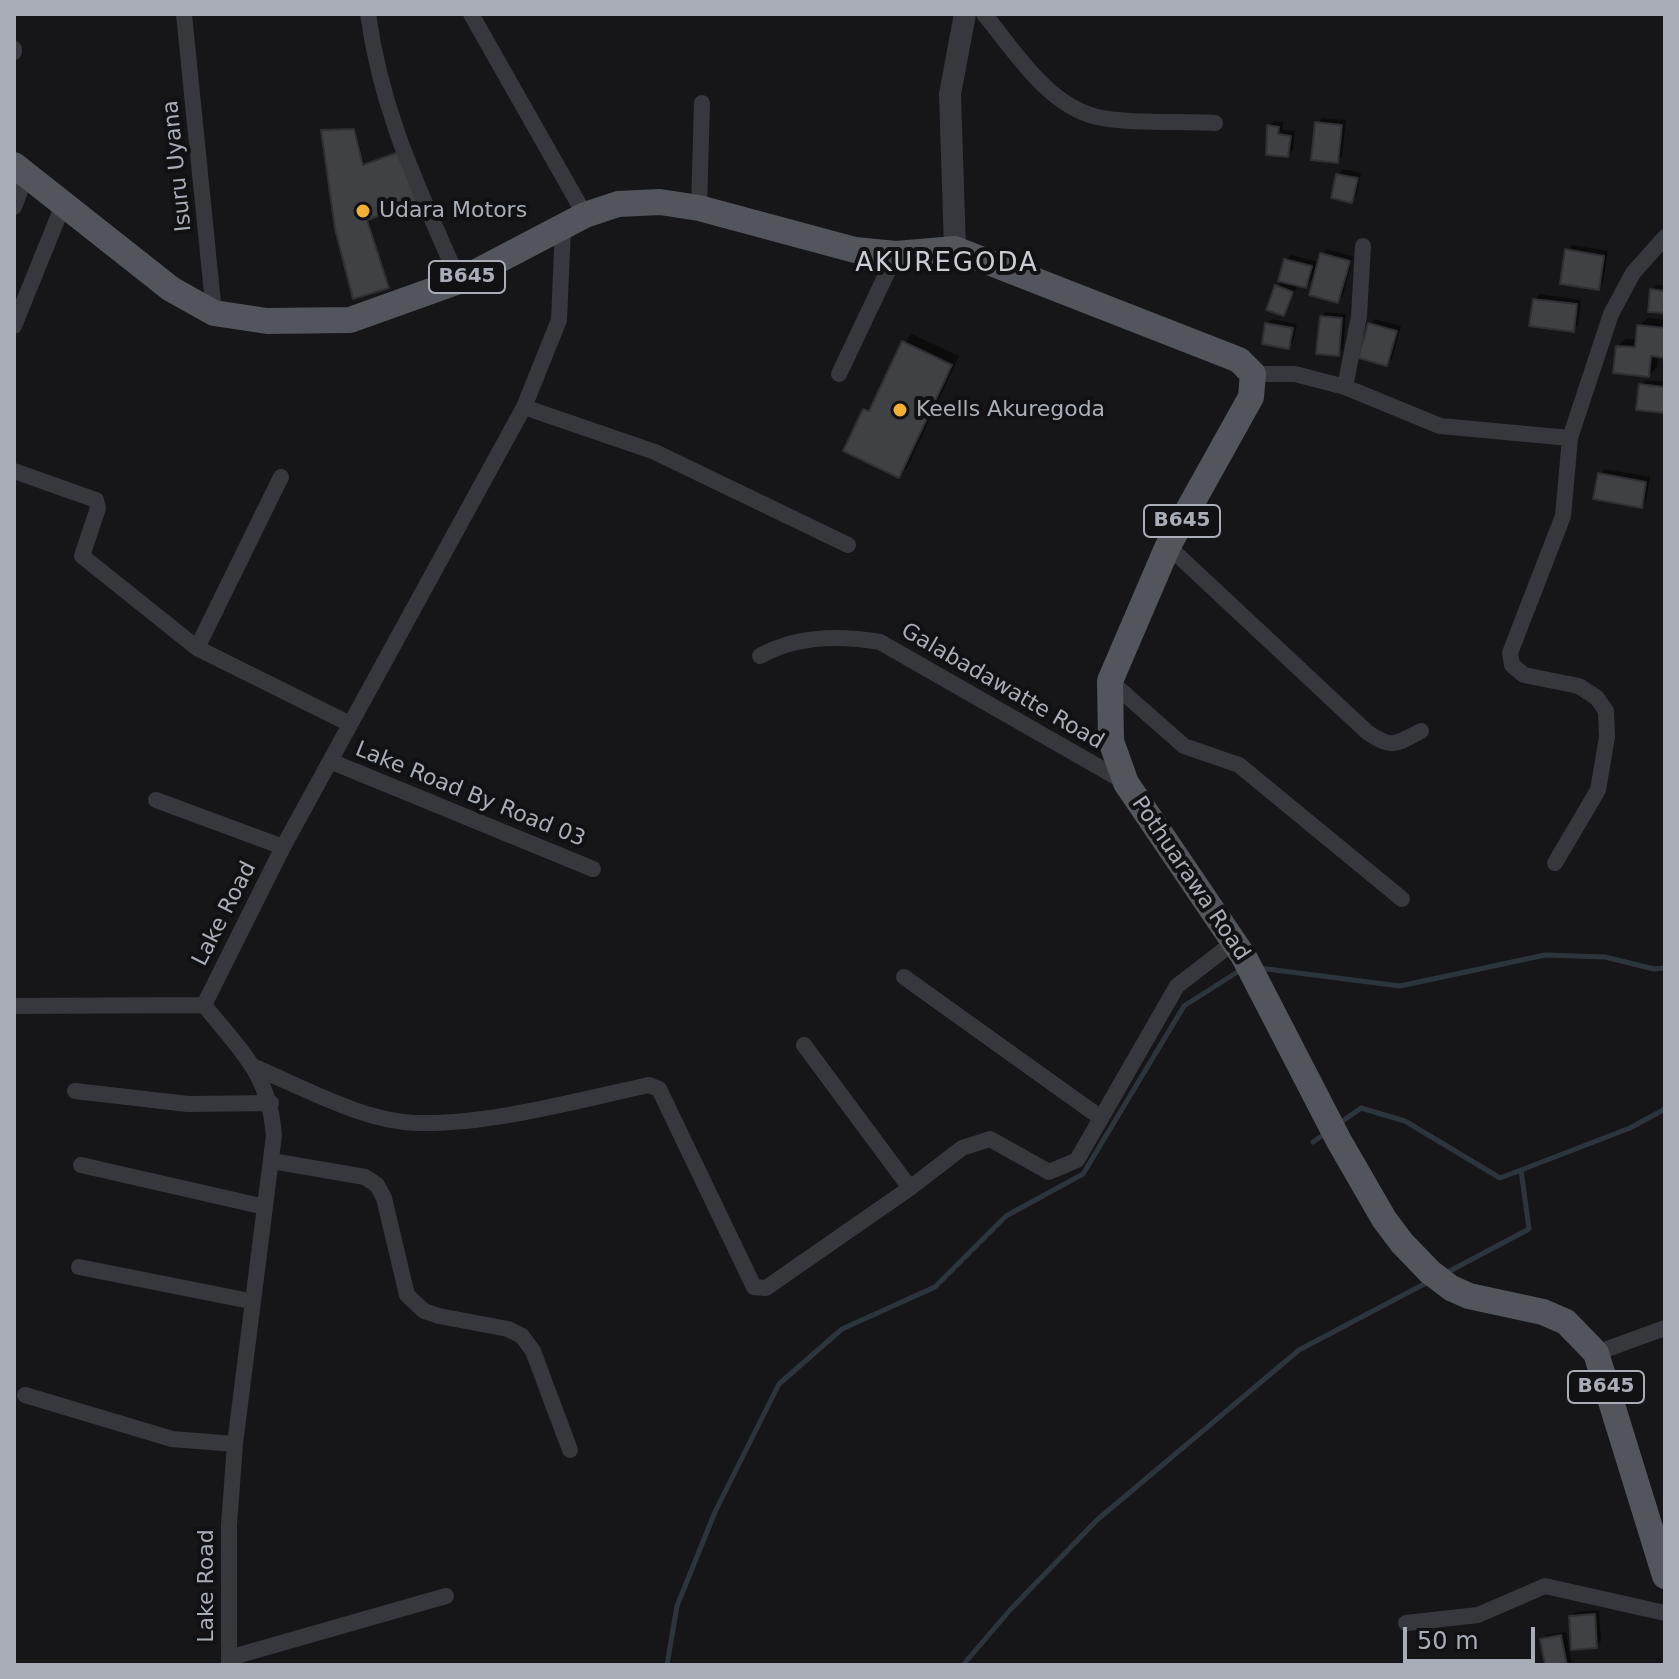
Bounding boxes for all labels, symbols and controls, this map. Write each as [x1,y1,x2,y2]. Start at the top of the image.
street label: Isuru Uyana [158,99,198,233]
place label: Udara Motors [379,198,527,224]
marker: Udara Motors [354,202,372,220]
district label: AKUREGODA [855,248,1039,280]
road number: B645 [429,261,505,293]
place label: Keells Akuregoda [916,397,1105,423]
marker: Keells Akuregoda [891,401,909,419]
road number: B645 [1144,505,1220,537]
street label: Galabadawatte Road [896,618,1108,756]
street label: Lake Road By Road 03 [351,737,589,853]
street label: Pothuarawa Road [1125,792,1255,966]
street label: Lake Road [187,857,263,971]
road number: B645 [1568,1371,1644,1403]
street label: Lake Road [194,1529,220,1643]
scale bar [1407,1611,1539,1661]
text: 50 m [1417,1627,1479,1655]

